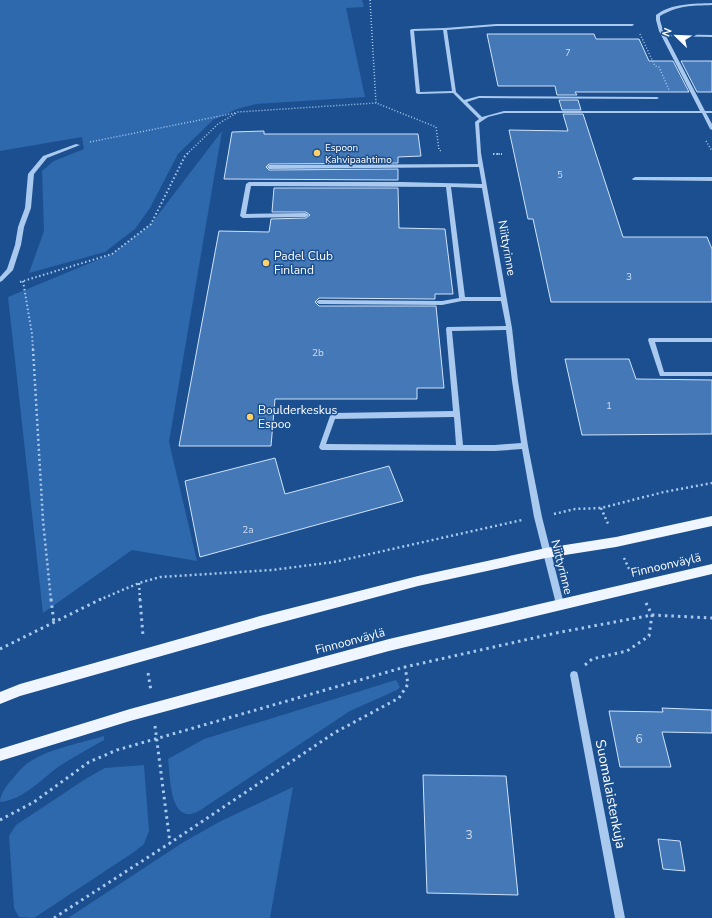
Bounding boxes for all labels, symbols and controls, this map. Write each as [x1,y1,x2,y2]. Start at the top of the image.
north arrow [656,16,696,56]
text: N [659,26,676,39]
house number: 7 [565,47,571,59]
place label: Espoon Kahvipaahtimo [325,141,392,167]
marker: Espoon Kahvipaahtimo [312,148,322,158]
house number: 5 [557,169,563,181]
street label: Niittyrinne [494,219,520,277]
place label: Padel Club Finland [274,248,333,278]
marker: Padel Club Finland [261,258,271,268]
house number: 3 [626,270,632,284]
house number: 2b [312,346,324,360]
house number: 1 [606,399,612,413]
place label: Boulderkeskus Espoo [258,402,337,432]
marker: Boulderkeskus Espoo [245,412,255,422]
house number: 2a [242,523,254,537]
street label: Niittyrinne [547,538,577,596]
street label: Finnoonväylä [629,549,703,581]
street label: Finnoonväylä [313,624,387,658]
house number: 6 [635,731,643,747]
street label: Suomalaistenkuja [591,738,630,850]
house number: 3 [465,827,473,843]

